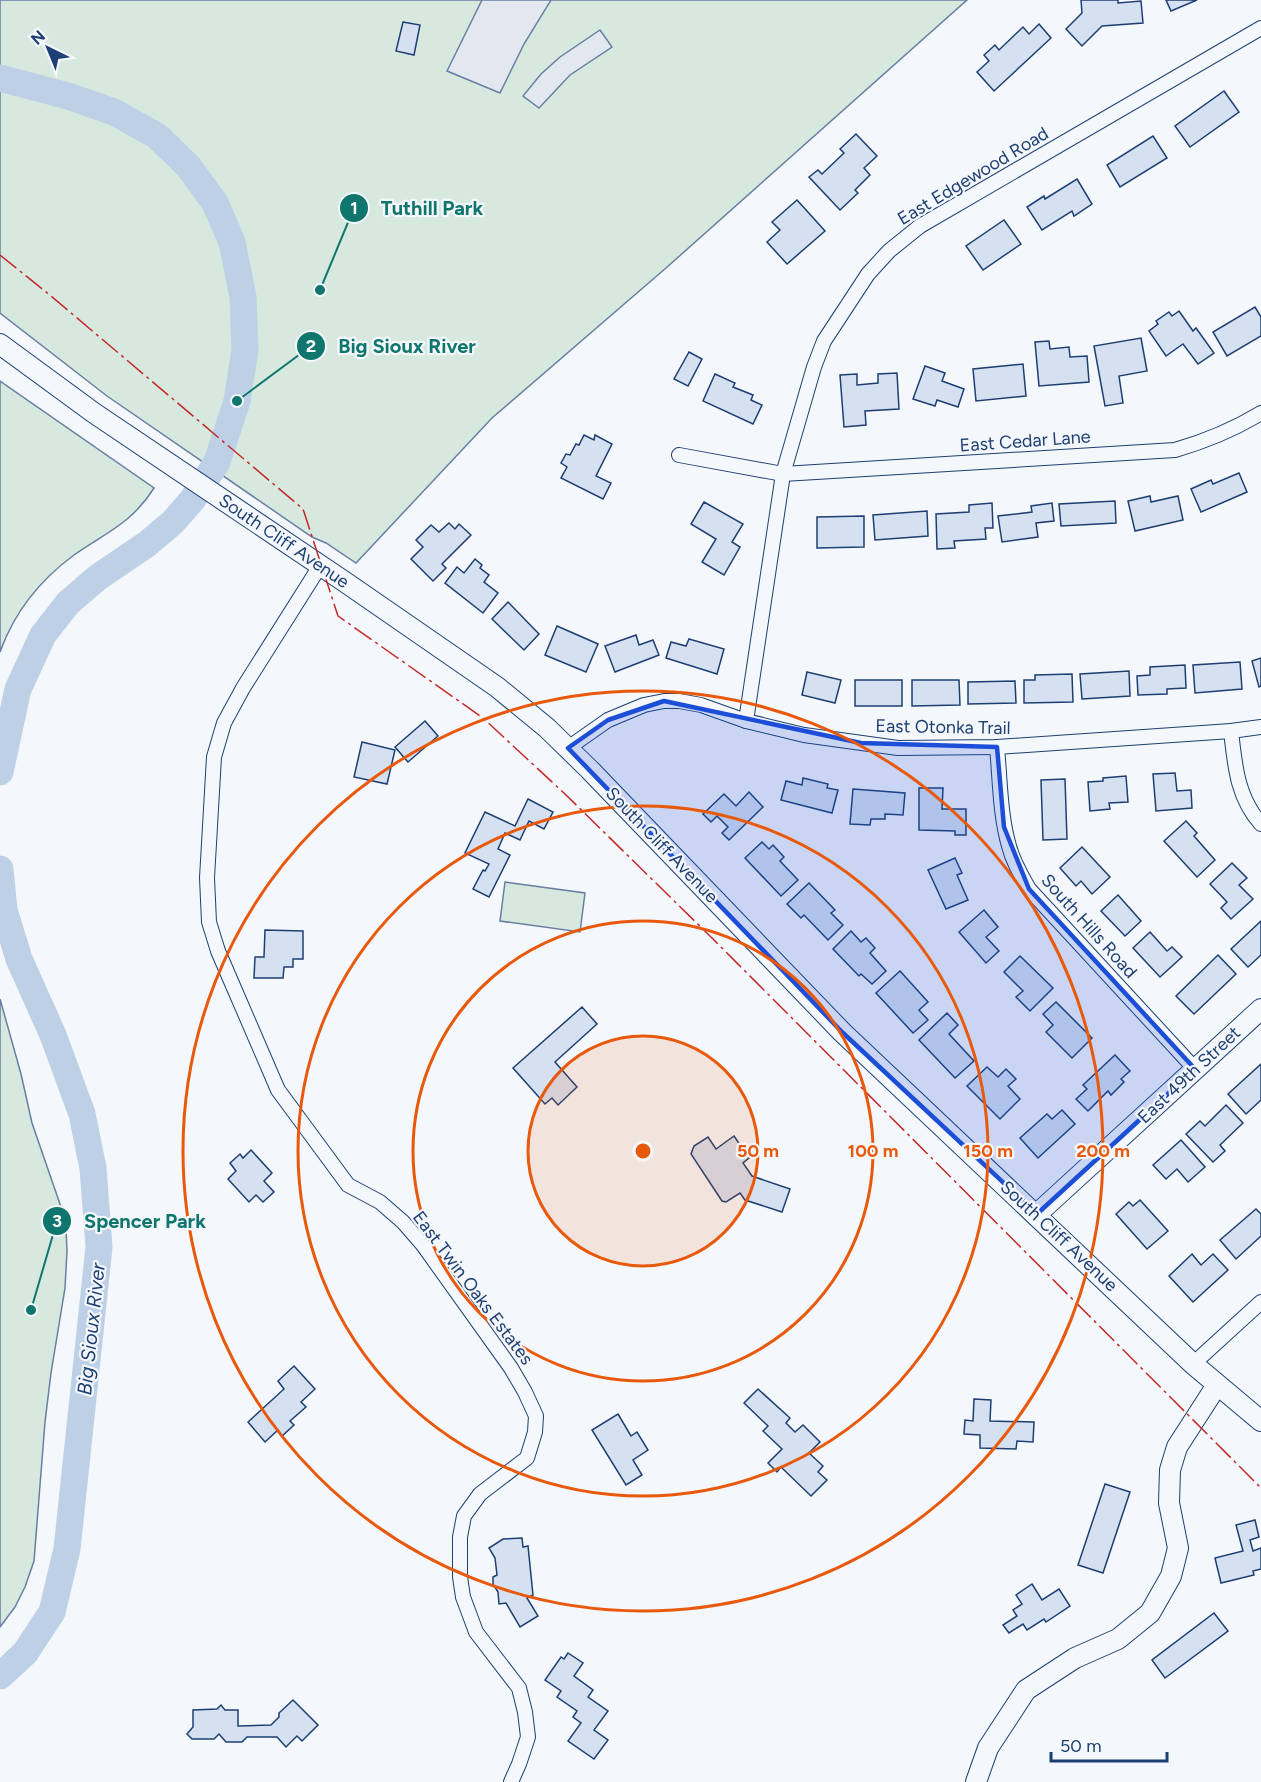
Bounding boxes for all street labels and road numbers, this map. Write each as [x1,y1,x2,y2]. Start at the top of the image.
street label: East Edgewood Road [894,122,1052,230]
street label: East Cedar Lane [959,425,1091,457]
street label: South Cliff Avenue [215,489,354,593]
street label: East Otonka Trail [875,715,1011,739]
street label: South Cliff Avenue [601,782,723,908]
street label: South Hills Road [1036,869,1142,983]
street label: East 49th Street [1133,1022,1245,1128]
street label: South Cliff Avenue [996,1176,1122,1296]
street label: East Twin Oaks Estates [408,1207,538,1369]

